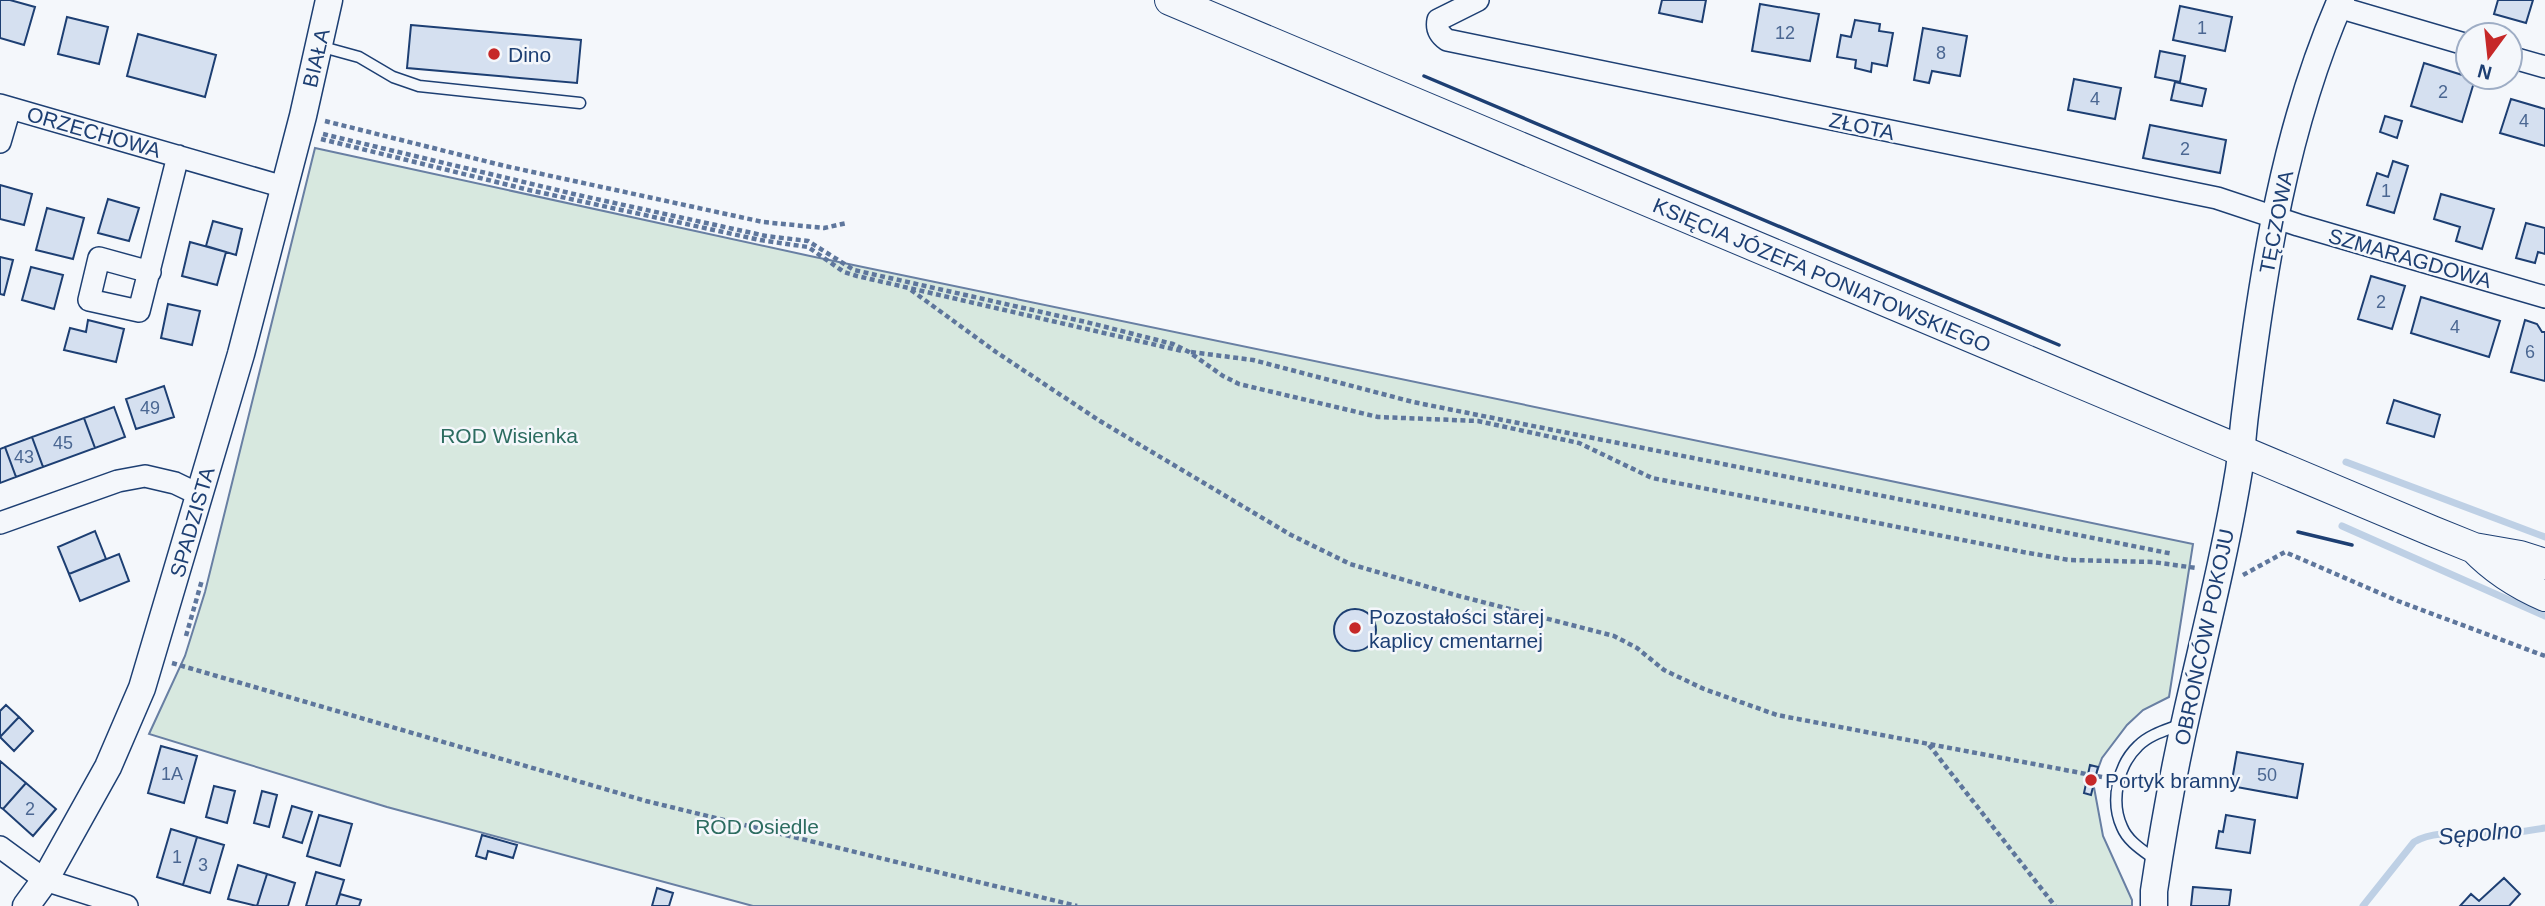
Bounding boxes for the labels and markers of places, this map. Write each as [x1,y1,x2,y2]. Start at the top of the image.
place label: Dino [508,43,551,66]
marker: Dino [486,46,502,62]
place label: Pozostałości starej kaplicy cmentarnej [1369,605,1544,652]
marker: Pozostałości starej kaplicy cmentarnej [1347,620,1363,636]
place label: Portyk bramny [2105,769,2241,792]
marker: Portyk bramny [2083,772,2099,788]

